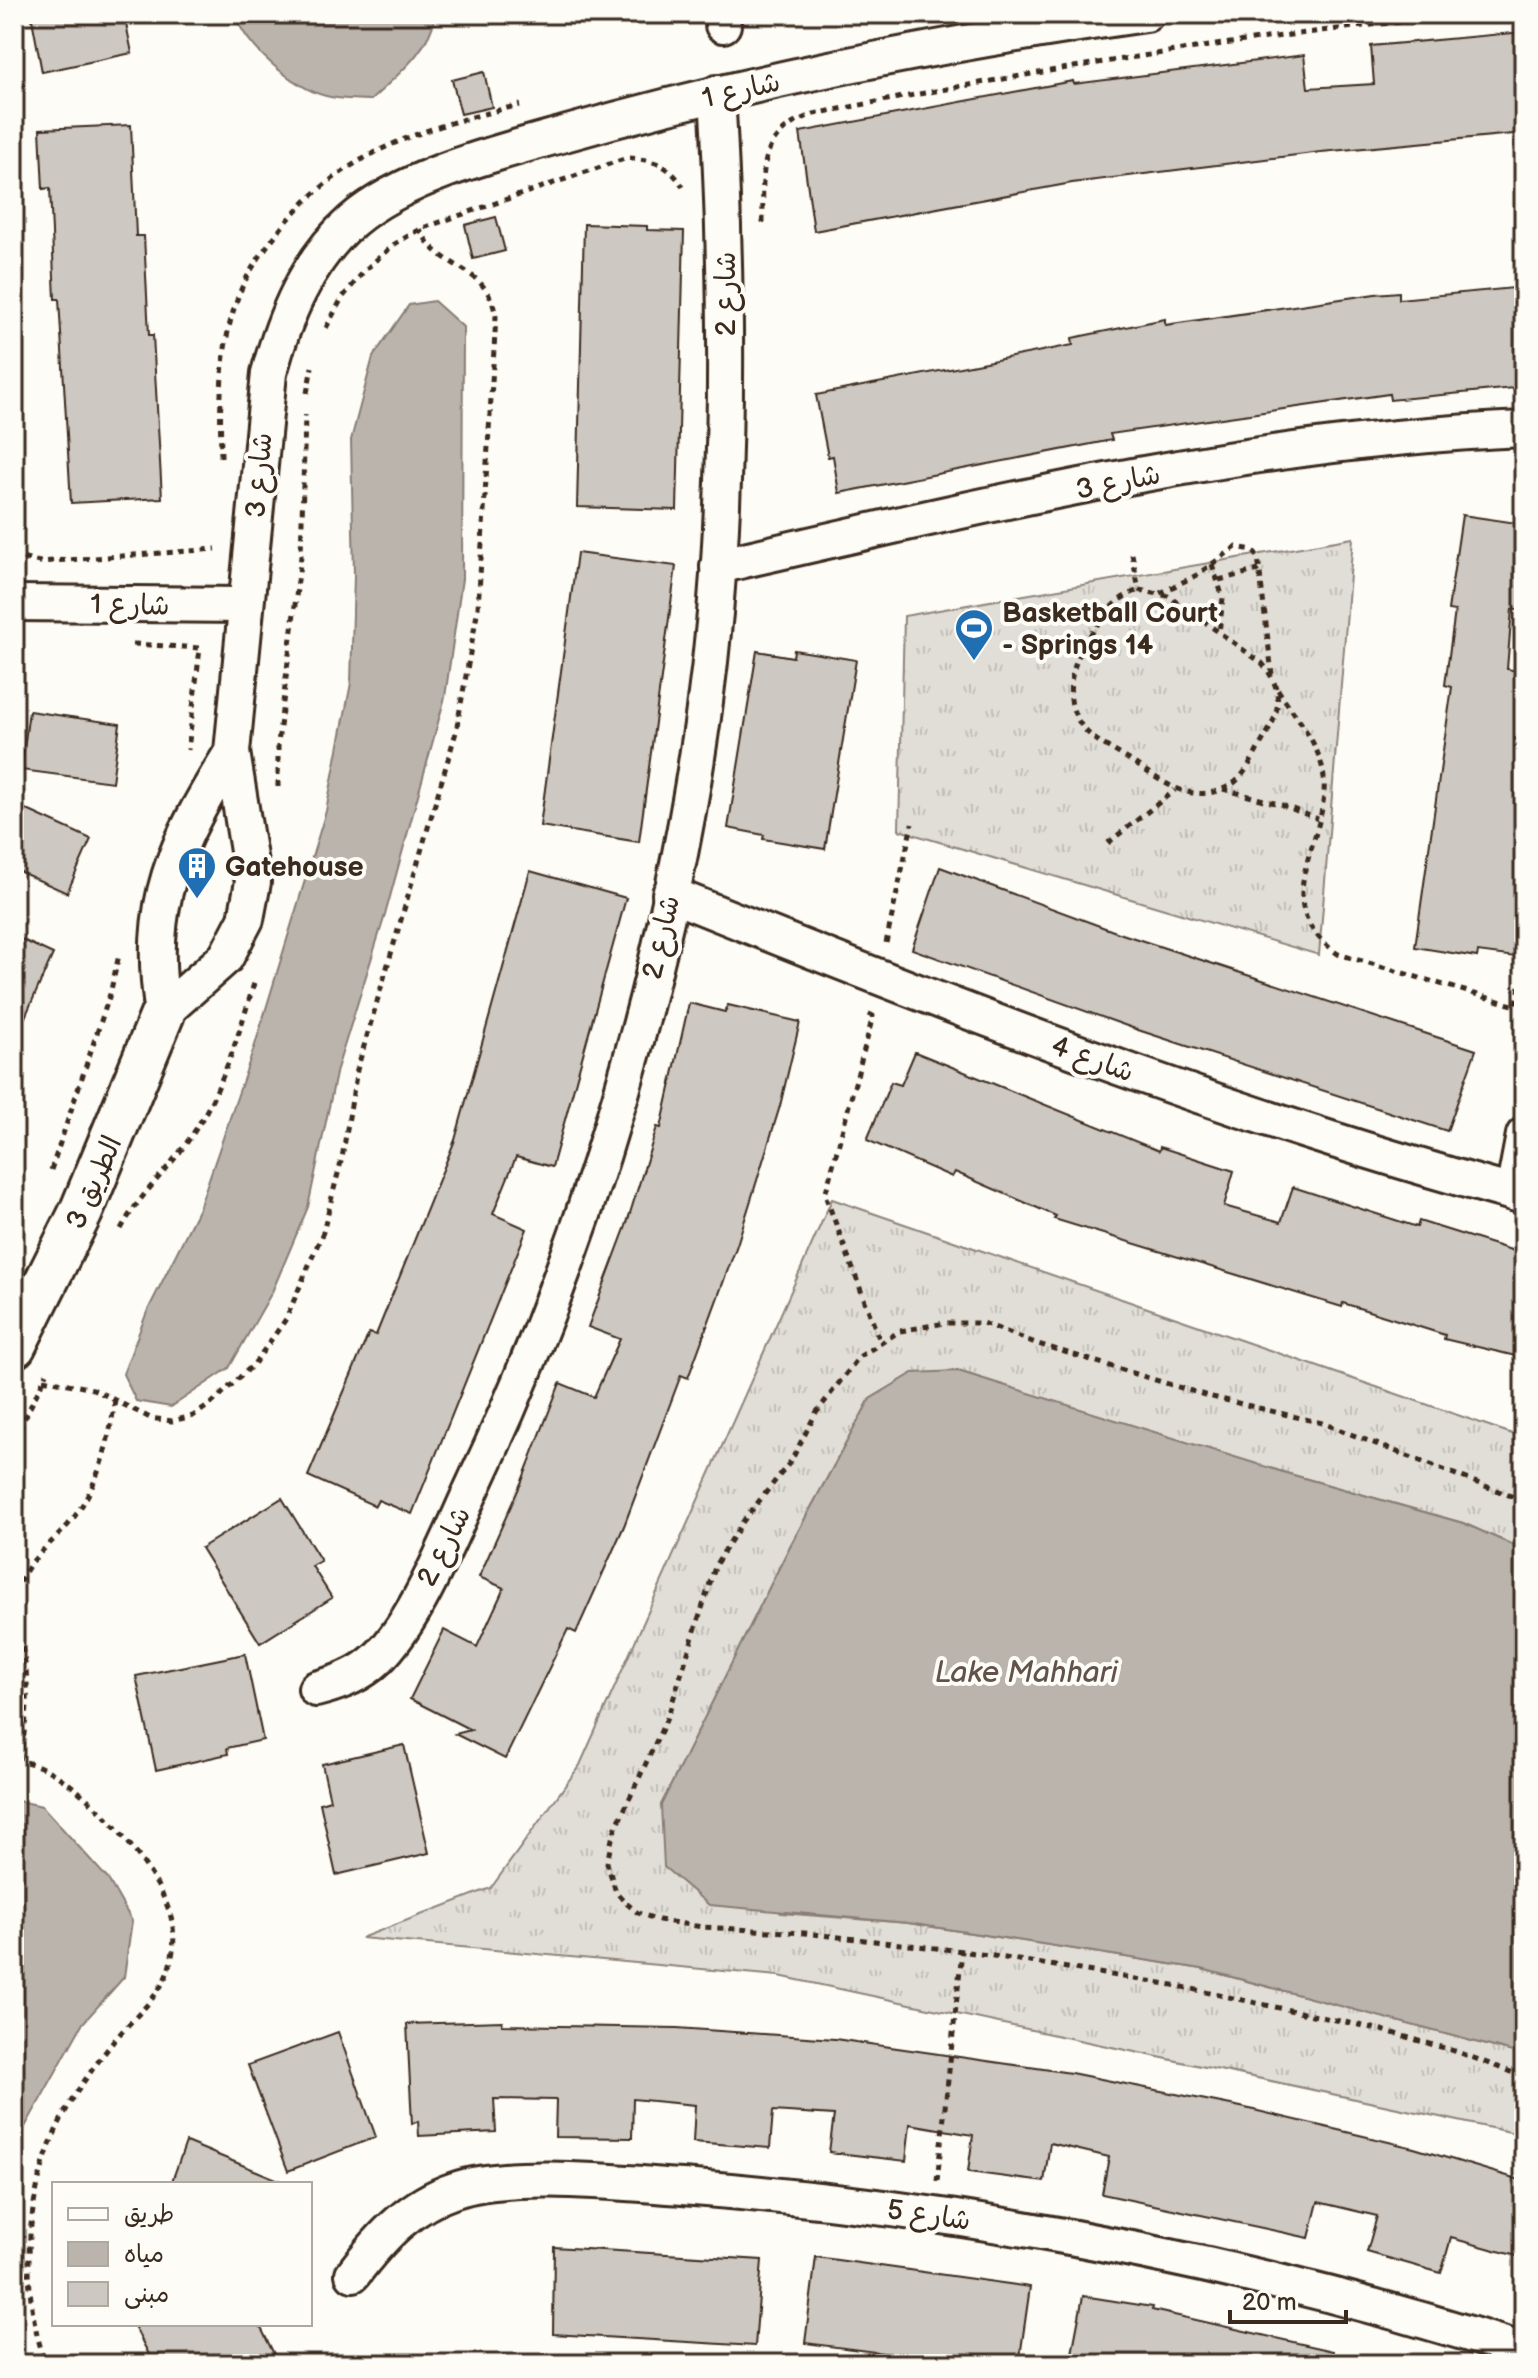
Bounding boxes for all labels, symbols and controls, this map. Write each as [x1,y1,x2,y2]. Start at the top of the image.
street label: شارع 1 [699,65,784,117]
street label: شارع 2 [710,252,745,336]
street label: شارع 3 [239,431,282,519]
street label: شارع 3 [1073,458,1164,509]
street label: شارع 1 [90,588,170,625]
place label: Basketball Court - Springs 14 [1002,597,1218,662]
sports icon: Basketball Court - Springs 14 [953,607,995,662]
building icon: Gatehouse [176,845,218,900]
place label: Gatehouse [225,851,364,884]
street label: شارع 2 [636,892,689,983]
street label: شارع 4 [1046,1029,1138,1091]
street label: 3 الطريق [59,1131,129,1234]
street label: شارع 2 [410,1501,480,1593]
water label: Lake Mahhari [935,1655,1119,1691]
legend [52,2182,312,2326]
street label: شارع 5 [885,2193,973,2240]
text: طريق [124,2200,174,2229]
text: مياه [124,2240,164,2269]
scale bar [1230,2274,1346,2324]
text: مبنى [124,2280,169,2309]
text: 20 m [1242,2288,1297,2317]

